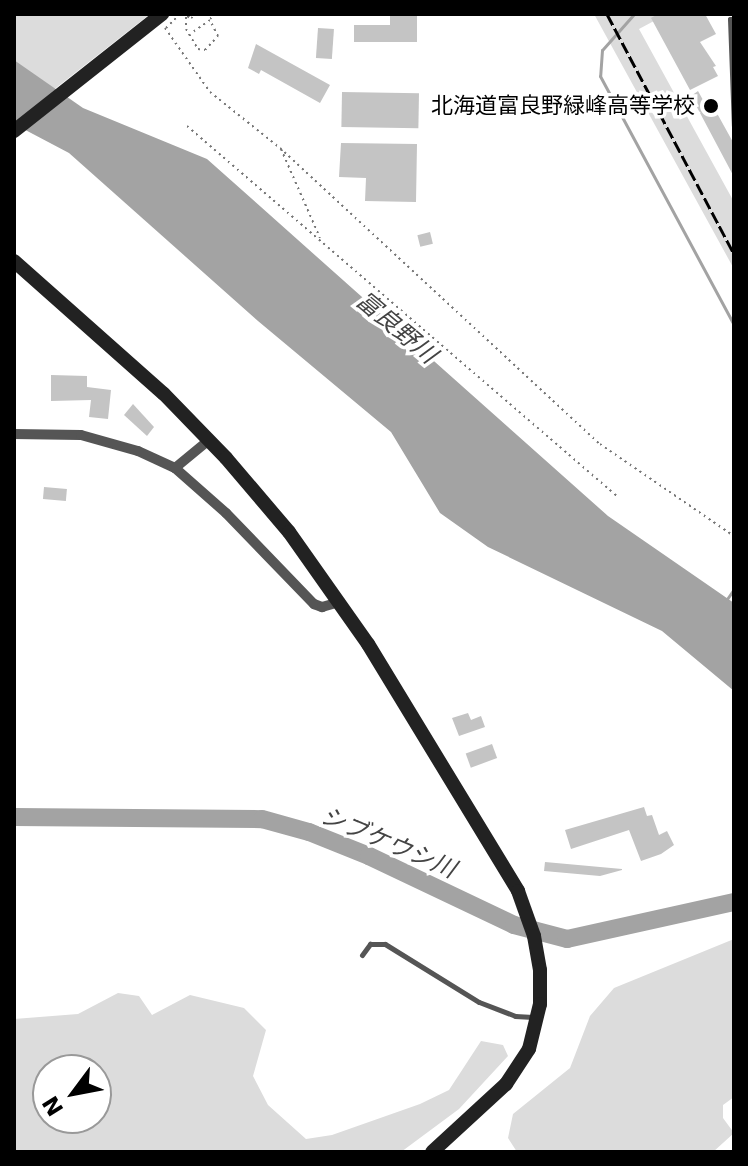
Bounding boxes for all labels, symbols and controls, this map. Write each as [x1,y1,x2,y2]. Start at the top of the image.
place label: 北海道富良野緑峰高等学校 [431,93,695,119]
marker: 北海道富良野緑峰高等学校 [702,97,720,115]
water label: 富良野川 [350,286,442,370]
water label: シブケウシ川 [316,802,460,884]
north arrow [32,1054,112,1134]
text: N [37,1091,68,1120]

